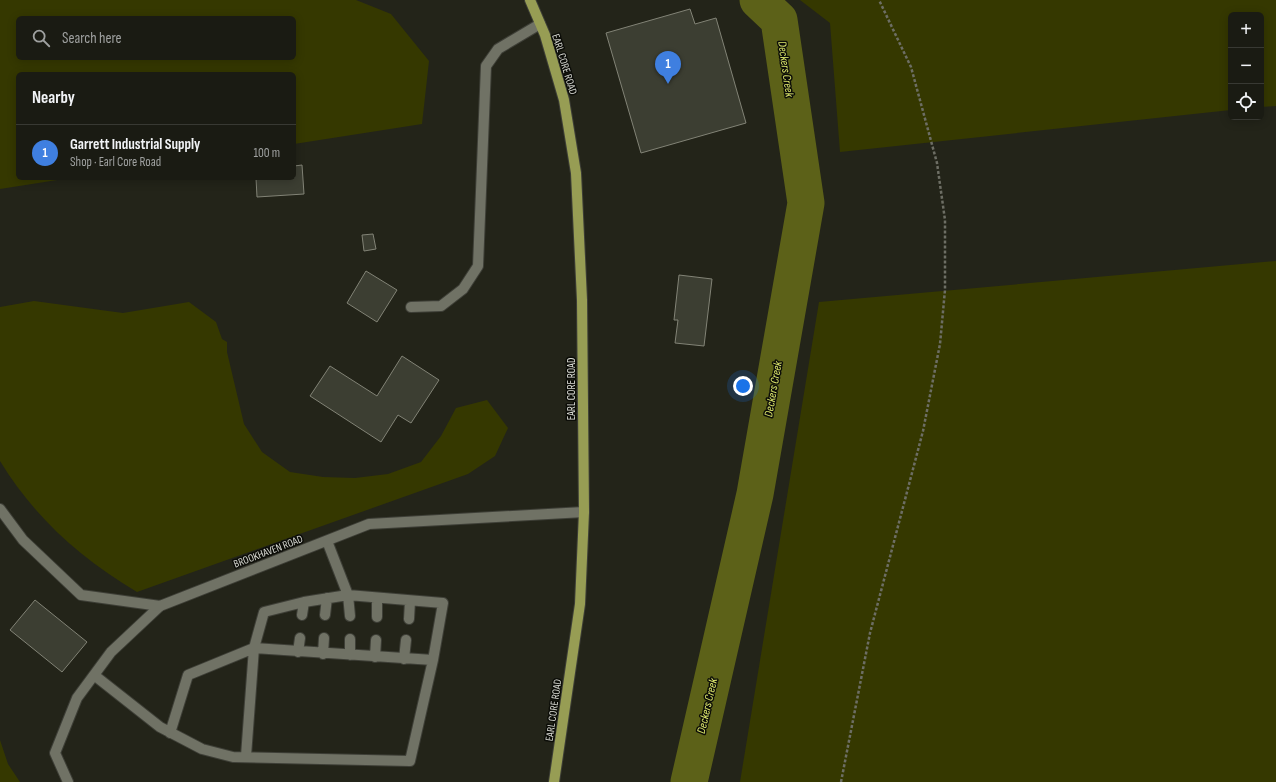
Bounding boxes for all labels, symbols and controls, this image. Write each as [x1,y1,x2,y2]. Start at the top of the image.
map controls [1228,12,1264,120]
button: + [1228,12,1264,48]
search box [16,16,296,60]
icon: search [30,27,52,49]
text: Search here [62,29,122,48]
street label: EARL CORE ROAD [549,32,580,96]
water label: Deckers Creek [774,40,797,98]
button: − [1228,48,1264,84]
pin: 1 [655,51,681,84]
button: locate [1228,84,1264,120]
text: Nearby [32,88,75,108]
text: Garrett Industrial Supply [70,135,200,154]
text: 1 [42,145,48,161]
text: 100 m [253,145,280,161]
text: Shop · Earl Core Road [70,154,161,170]
street label: EARL CORE ROAD [565,358,578,420]
water label: Deckers Creek [761,360,786,418]
your location [733,376,753,396]
street label: BROOKHAVEN ROAD [232,532,305,571]
water label: Deckers Creek [694,677,721,735]
street label: EARL CORE ROAD [543,678,564,742]

